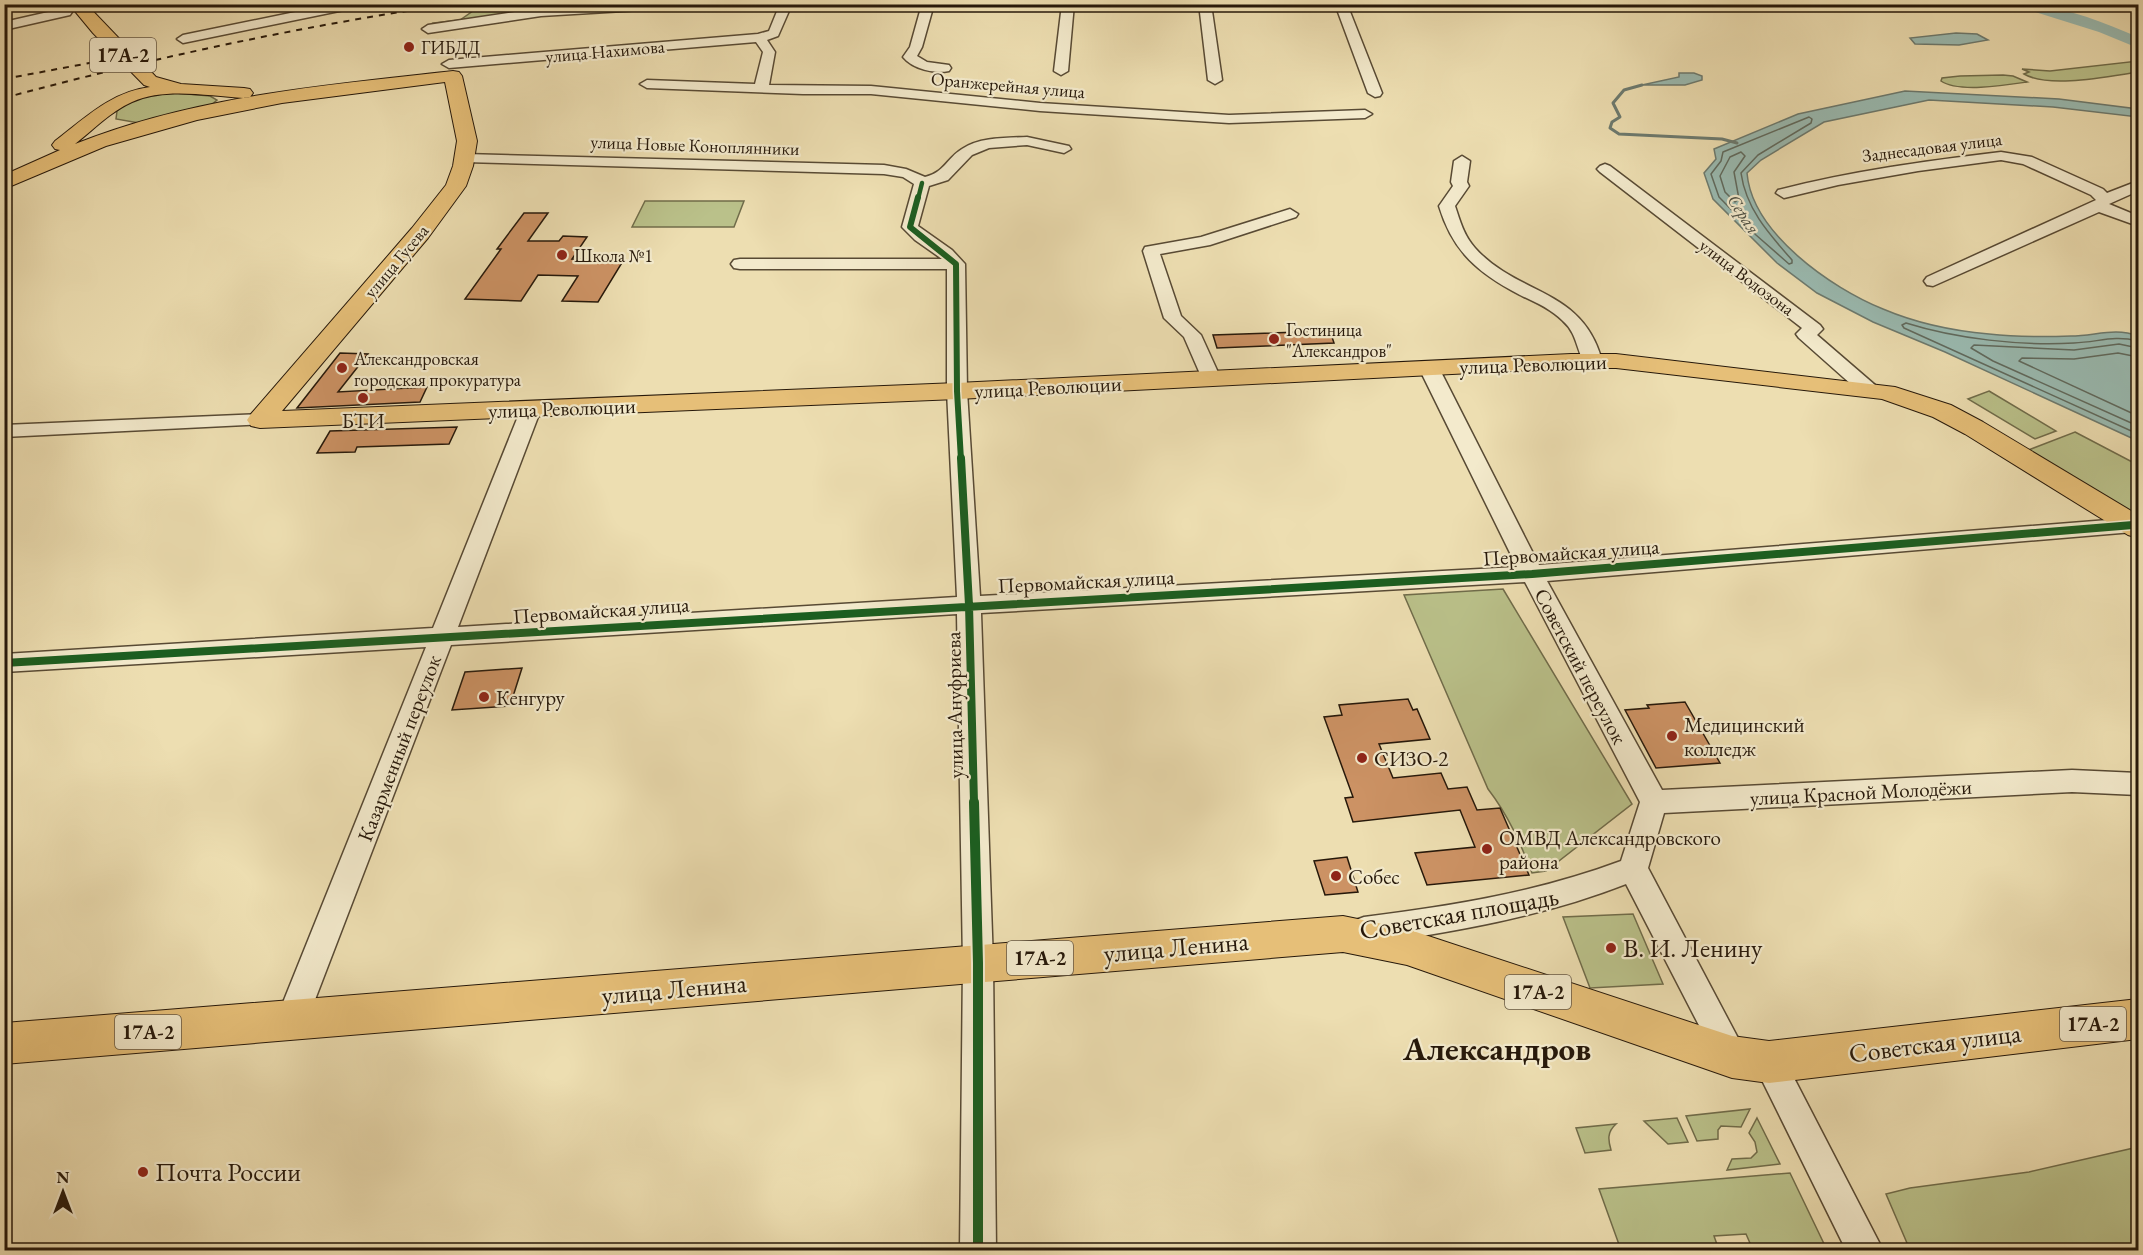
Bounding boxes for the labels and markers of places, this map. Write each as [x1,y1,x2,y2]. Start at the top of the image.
place label: ГИБДД [421,36,480,59]
marker: ГИБДД [402,40,416,54]
place label: Школа №1 [574,244,653,267]
marker: Школа №1 [555,248,569,262]
place label: Гостиница "Александров" [1286,318,1392,362]
marker: Гостиница "Александров" [1267,332,1281,346]
place label: Александровская городская прокуратура [353,347,522,391]
marker: Александровская городская прокуратура [335,361,349,375]
marker: БТИ [356,391,370,405]
place label: БТИ [342,407,385,434]
place label: Кенгуру [496,684,566,711]
marker: Кенгуру [477,690,491,704]
place label: Медицинский колледж [1684,711,1805,762]
marker: Медицинский колледж [1665,729,1679,743]
place label: СИЗО-2 [1374,745,1448,772]
marker: СИЗО-2 [1355,751,1369,765]
place label: ОМВД Александровского района [1499,824,1721,875]
marker: ОМВД Александровского района [1480,842,1494,856]
place label: Собес [1348,863,1400,890]
marker: Собес [1329,869,1343,883]
place label: В. И. Ленину [1623,931,1763,965]
marker: В. И. Ленину [1604,941,1618,955]
place label: Почта России [155,1155,301,1189]
marker: Почта России [136,1165,150,1179]

